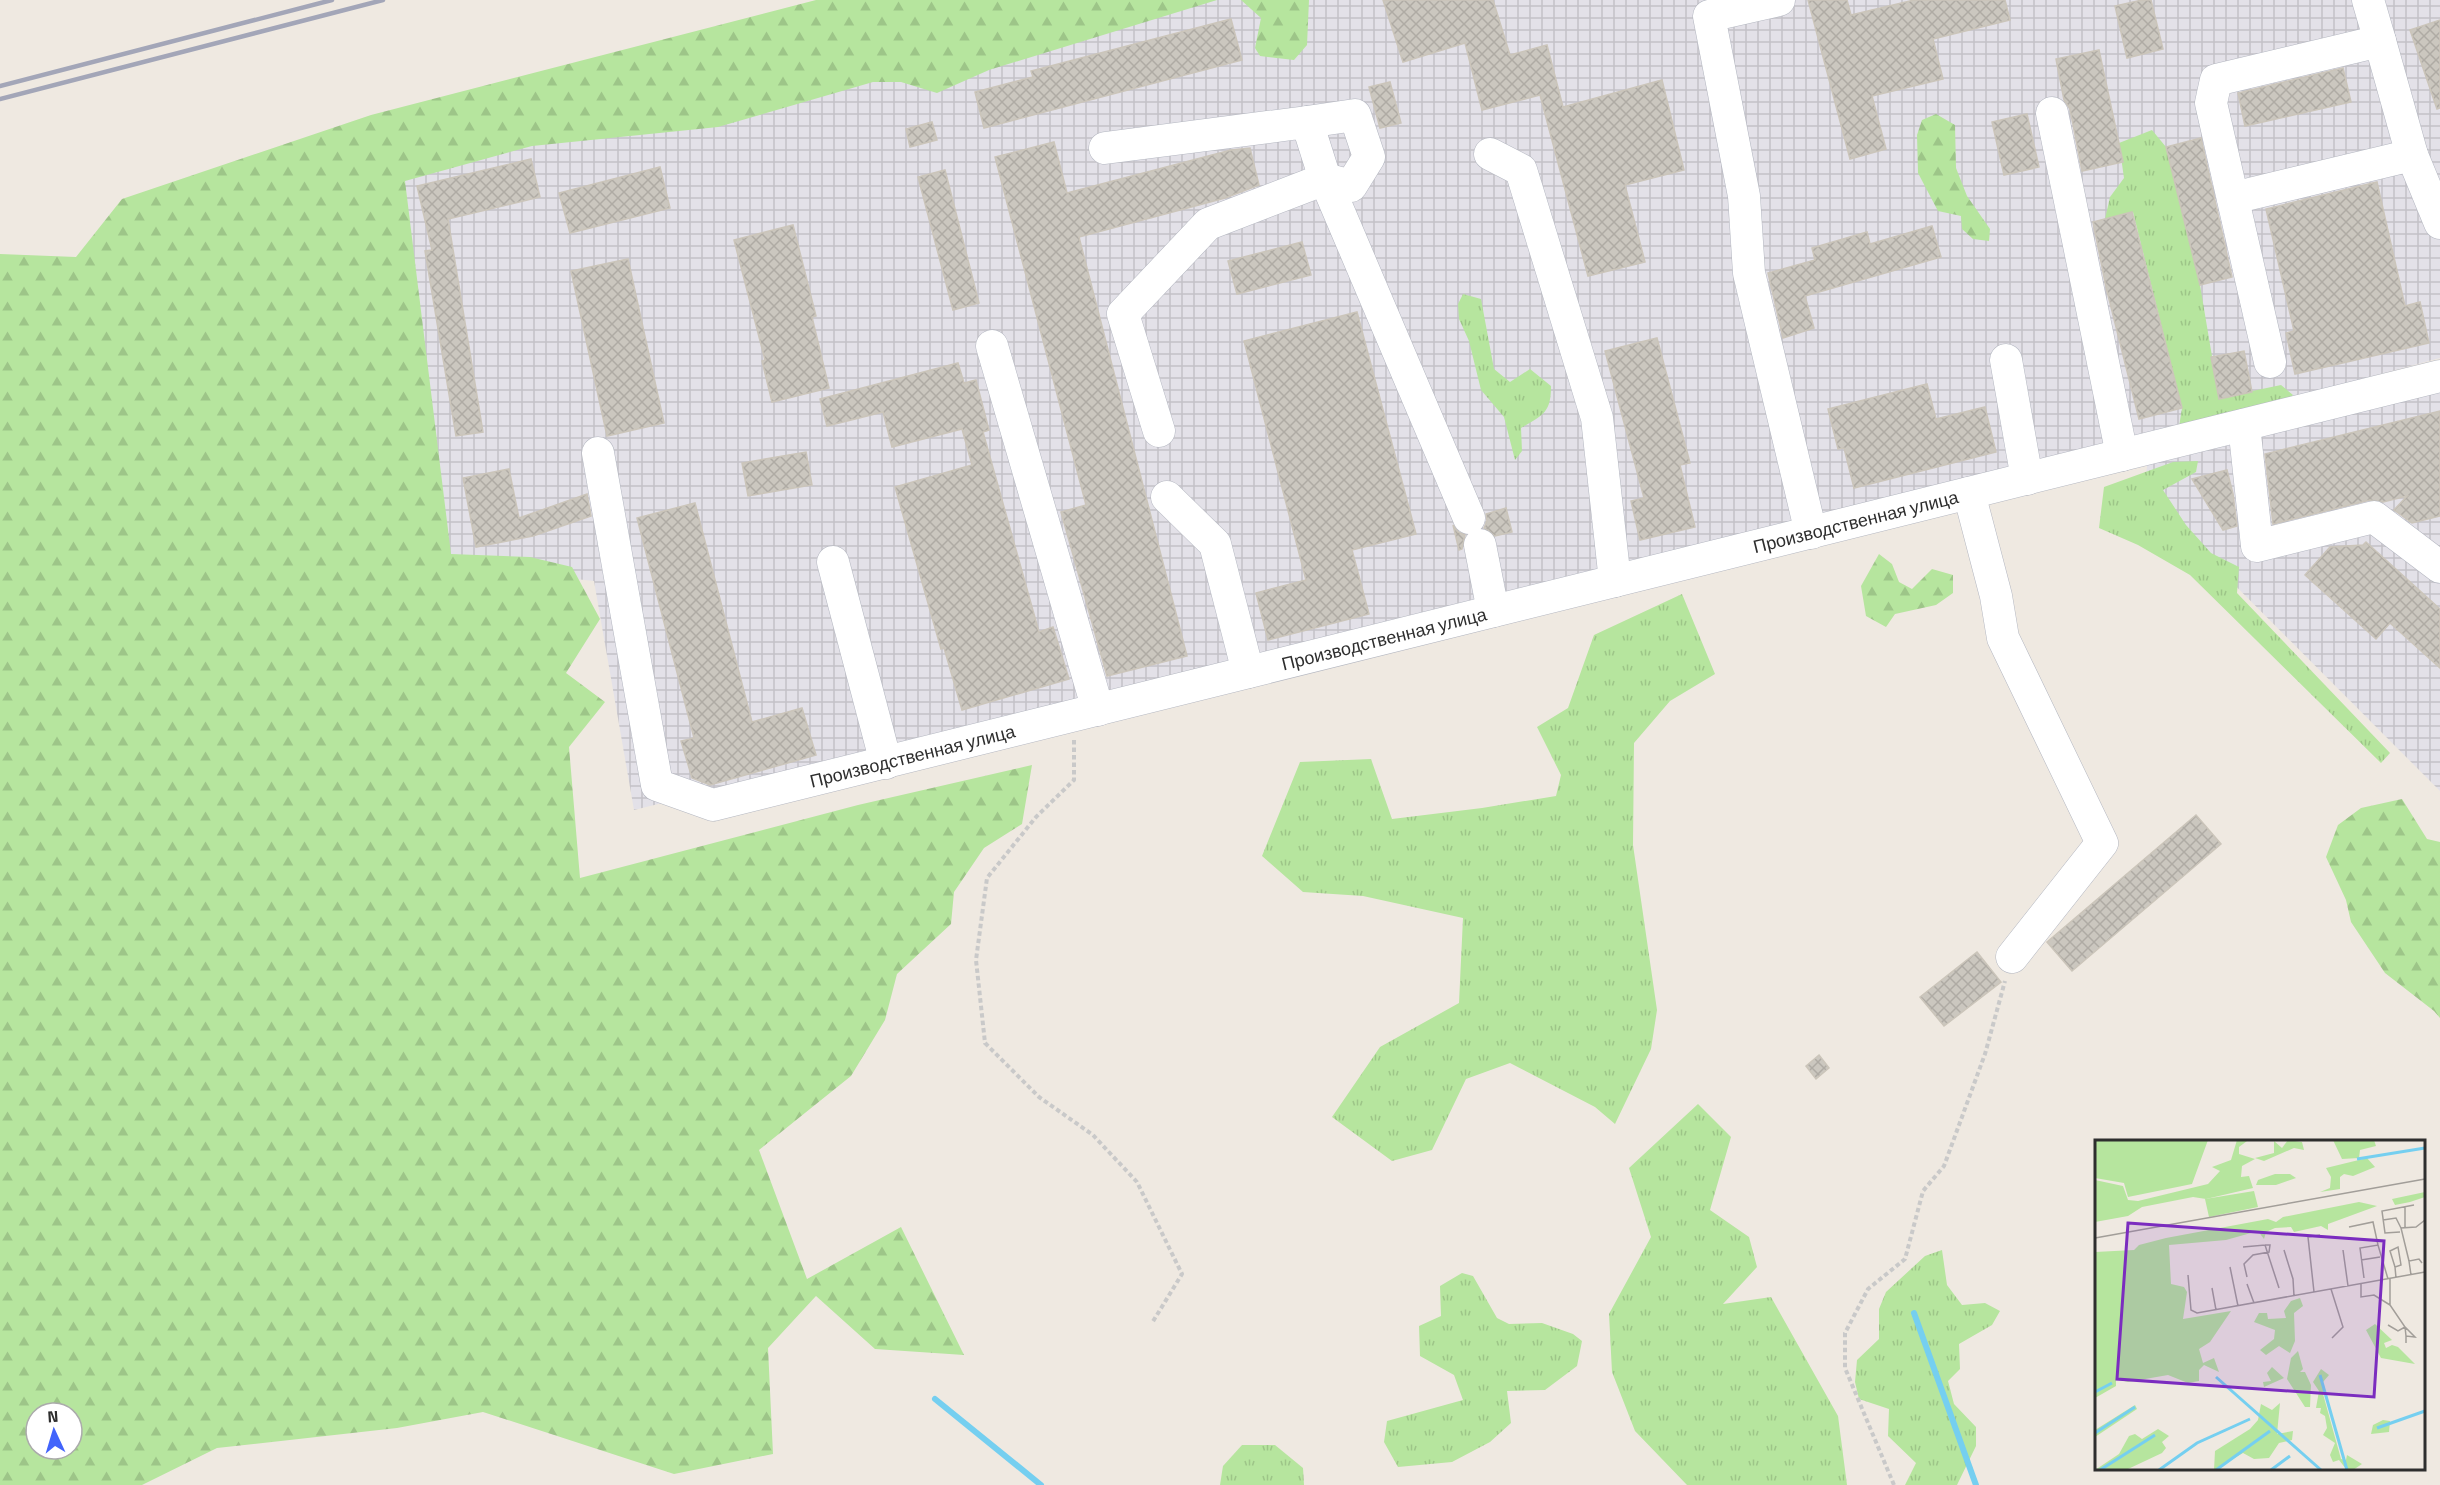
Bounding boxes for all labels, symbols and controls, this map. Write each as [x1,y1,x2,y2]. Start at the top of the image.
street label: Производственная улица [1750,482,1962,560]
street label: Производственная улица [1278,600,1490,677]
street label: Производственная улица [807,717,1019,794]
inset map [2095,1140,2425,1470]
north arrow [24,1401,84,1461]
text: N [47,1404,59,1428]

